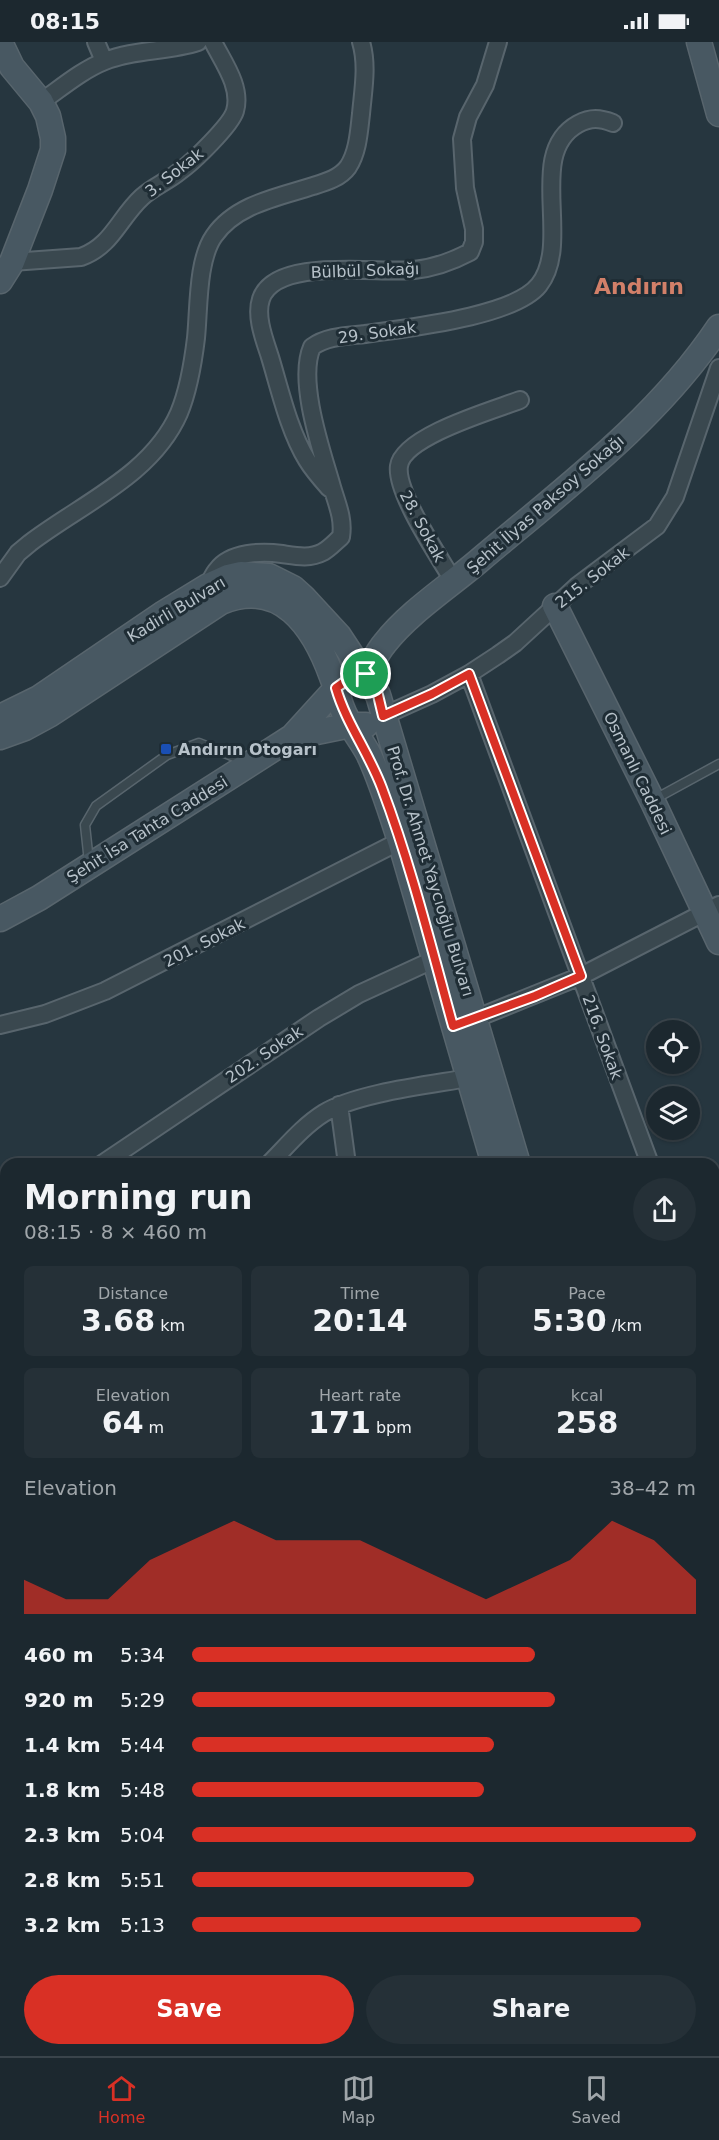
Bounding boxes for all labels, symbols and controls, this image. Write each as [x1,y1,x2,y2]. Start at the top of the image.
text: 08:15 [30,9,100,34]
street label: 3. Sokak [142,143,208,201]
street label: Bülbül Sokağı [310,259,420,282]
district label: Andırın [594,274,684,299]
street label: 29. Sokak [337,318,418,347]
street label: Şehit İlyas Paksoy Sokağı [463,431,628,578]
street label: 28. Sokak [396,487,450,566]
street label: 215. Sokak [552,542,634,612]
street label: Kadirli Bulvarı [124,573,229,646]
pin [340,648,391,699]
icon: arrive [349,657,382,690]
street label: Osmanlı Caddesi [600,709,676,838]
place label: Andırın Otogarı [178,740,317,759]
marker: Andırın Otogarı [159,742,173,756]
street label: Prof. Dr. Ahmet Yaycıoğlu Bulvarı [383,744,478,999]
street label: Şehit İsa Tahta Caddesi [63,772,231,887]
street label: 201. Sokak [160,914,249,971]
street label: 216. Sokak [578,992,627,1083]
map controls [646,1020,700,1140]
button: locate [646,1020,700,1074]
street label: 202. Sokak [222,1021,307,1087]
button: layers [646,1086,700,1140]
text: Morning run [24,1178,252,1217]
button: share [633,1178,696,1241]
text: 08:15 · 8 × 460 m [24,1220,207,1244]
text: Distance [98,1284,168,1303]
text: Time [340,1284,380,1303]
text: Pace [568,1284,606,1303]
text: 3.68 [81,1303,155,1338]
text: 20:14 [312,1303,408,1338]
text: 5:30 [532,1303,607,1338]
text: km [155,1316,185,1335]
text: /km [607,1316,642,1335]
text: Elevation [96,1386,170,1405]
text: Heart rate [319,1386,401,1405]
text: kcal [571,1386,603,1405]
text: 64 [102,1405,144,1440]
text: 171 [308,1405,371,1440]
text: 258 [556,1405,618,1440]
text: m [144,1418,164,1437]
text: bpm [371,1418,412,1437]
text: Elevation [24,1476,117,1500]
text: 38–42 m [609,1476,696,1500]
text: 460 m [24,1643,94,1667]
text: 5:34 [120,1643,165,1667]
text: 920 m [24,1688,94,1712]
text: 5:29 [120,1688,165,1712]
text: 1.4 km [24,1733,101,1757]
text: 5:44 [120,1733,165,1757]
text: 1.8 km [24,1778,101,1802]
text: 5:48 [120,1778,165,1802]
text: 2.3 km [24,1823,101,1847]
text: 5:04 [120,1823,165,1847]
text: 2.8 km [24,1868,101,1892]
text: 5:51 [120,1868,165,1892]
text: 3.2 km [24,1913,101,1937]
text: 5:13 [120,1913,165,1937]
button: Save [24,1975,354,2044]
button: Share [366,1975,696,2044]
tab: Home [98,2072,145,2127]
tab: Map [342,2072,375,2127]
tab: Saved [571,2072,621,2127]

